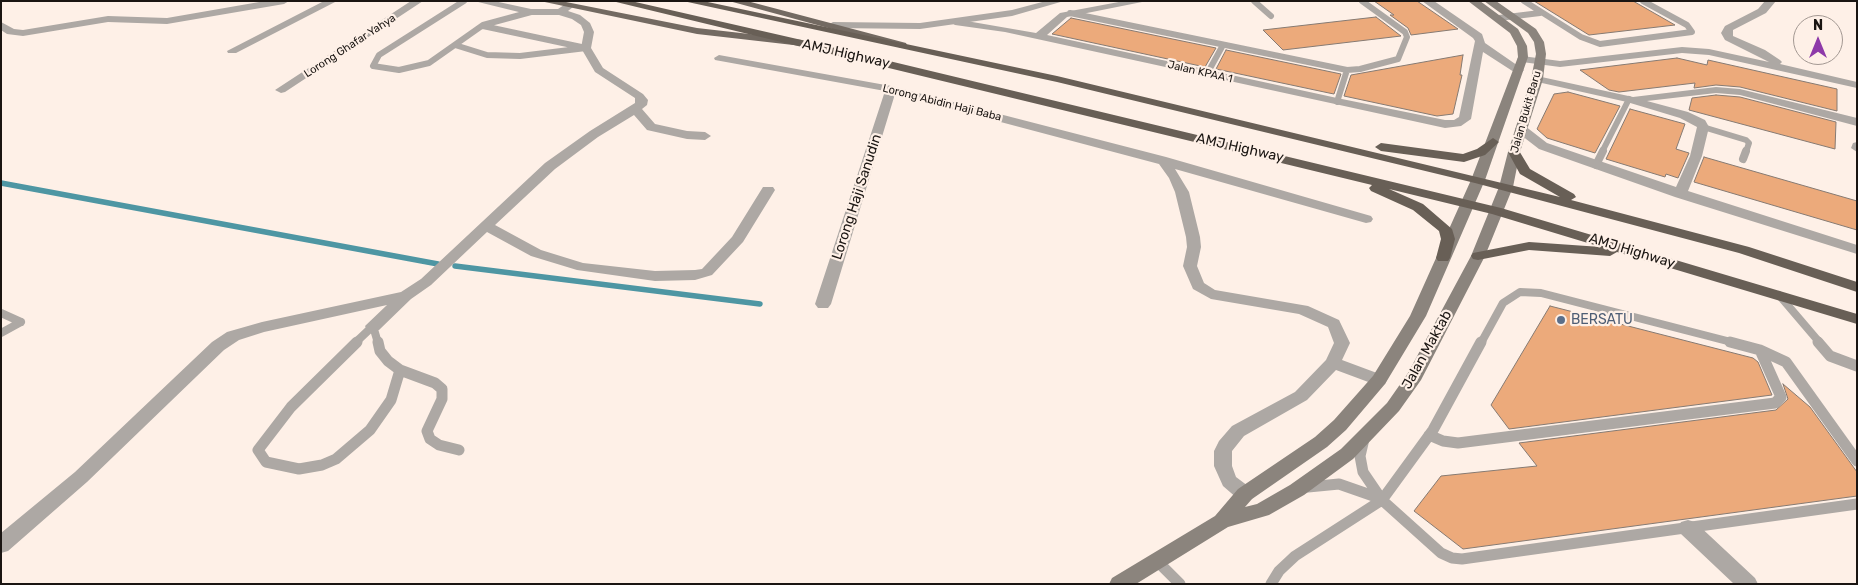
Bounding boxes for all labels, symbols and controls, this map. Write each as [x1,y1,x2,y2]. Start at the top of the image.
street label: Lorong Ghafar Yahya [302,11,398,81]
north arrow [1793,15,1843,65]
text: N [1813,17,1823,34]
street label: AMJ Highway [801,36,891,72]
street label: Jalan KPAA 1 [1166,58,1234,86]
street label: Jalan Bukit Baru [1508,70,1544,154]
street label: Lorong Abidin Haji Baba [881,82,1003,124]
street label: AMJ Highway [1195,130,1285,166]
street label: Lorong Haji Sanudin [829,132,885,262]
street label: AMJ Highway [1587,230,1677,272]
street label: Jalan Maktab [1399,308,1455,392]
place label: BERSATU [1571,312,1633,328]
marker: BERSATU [1555,314,1567,326]

